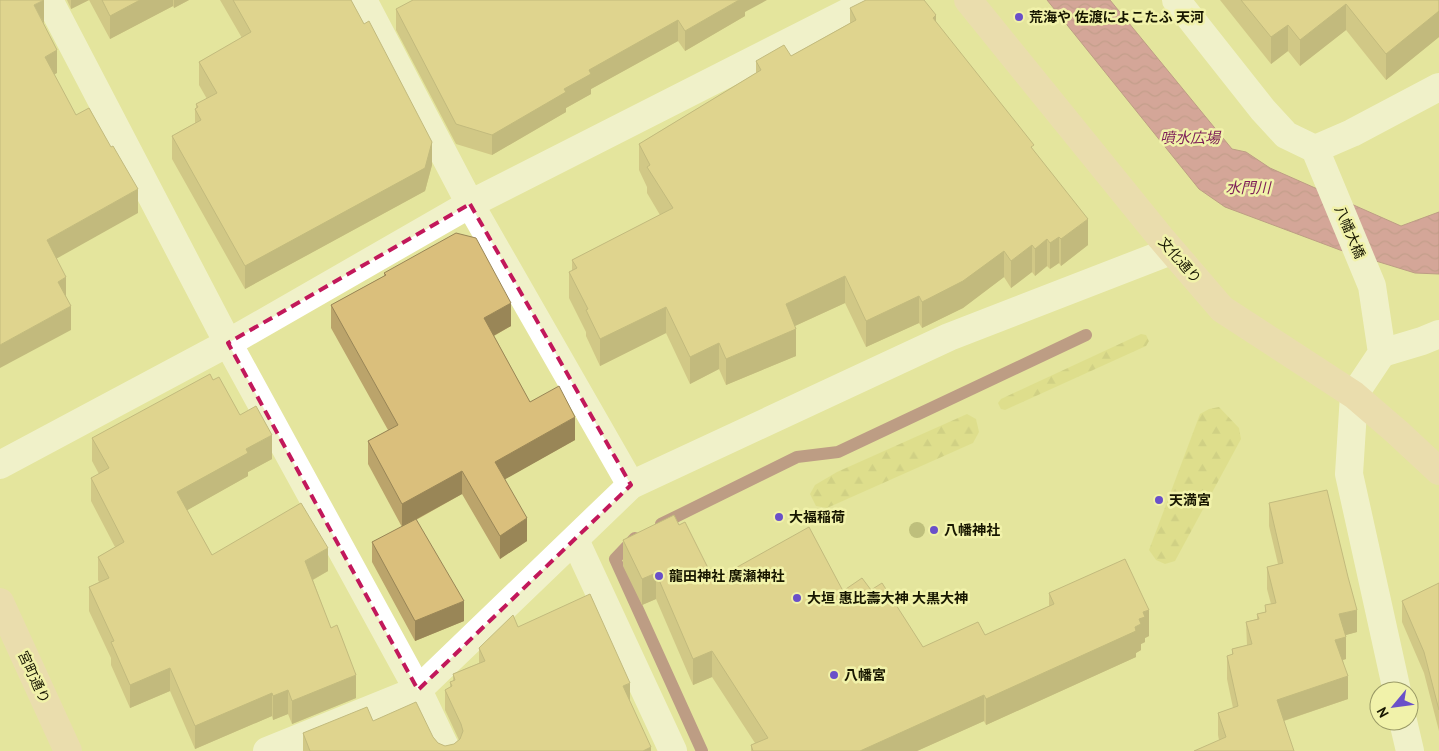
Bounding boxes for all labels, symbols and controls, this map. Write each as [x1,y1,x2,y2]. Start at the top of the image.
place label: 荒海や 佐渡によこたふ 天河 [1029,8,1204,26]
marker: 荒海や 佐渡によこたふ 天河 [1013,11,1025,23]
water label: 噴水広場 [1160,128,1222,147]
water label: 水門川 [1225,178,1272,197]
street label: 八幡大橋 [1331,203,1369,261]
street label: 文化通り [1155,233,1205,287]
place label: 天満宮 [1169,491,1211,509]
marker: 天満宮 [1153,494,1165,506]
place label: 大福稲荷 [789,508,845,526]
marker: 大福稲荷 [773,511,785,523]
place label: 八幡神社 [944,521,1000,539]
marker: 八幡神社 [928,524,940,536]
place label: 龍田神社 廣瀬神社 [669,567,785,585]
marker: 龍田神社 廣瀬神社 [653,570,665,582]
place label: 大垣 惠比壽大神 大黒大神 [807,589,968,607]
marker: 大垣 惠比壽大神 大黒大神 [791,592,803,604]
street label: 宮町通り [14,648,54,706]
place label: 八幡宮 [844,666,886,684]
marker: 八幡宮 [828,669,840,681]
north arrow [1369,681,1419,731]
text: N [1373,704,1393,721]

